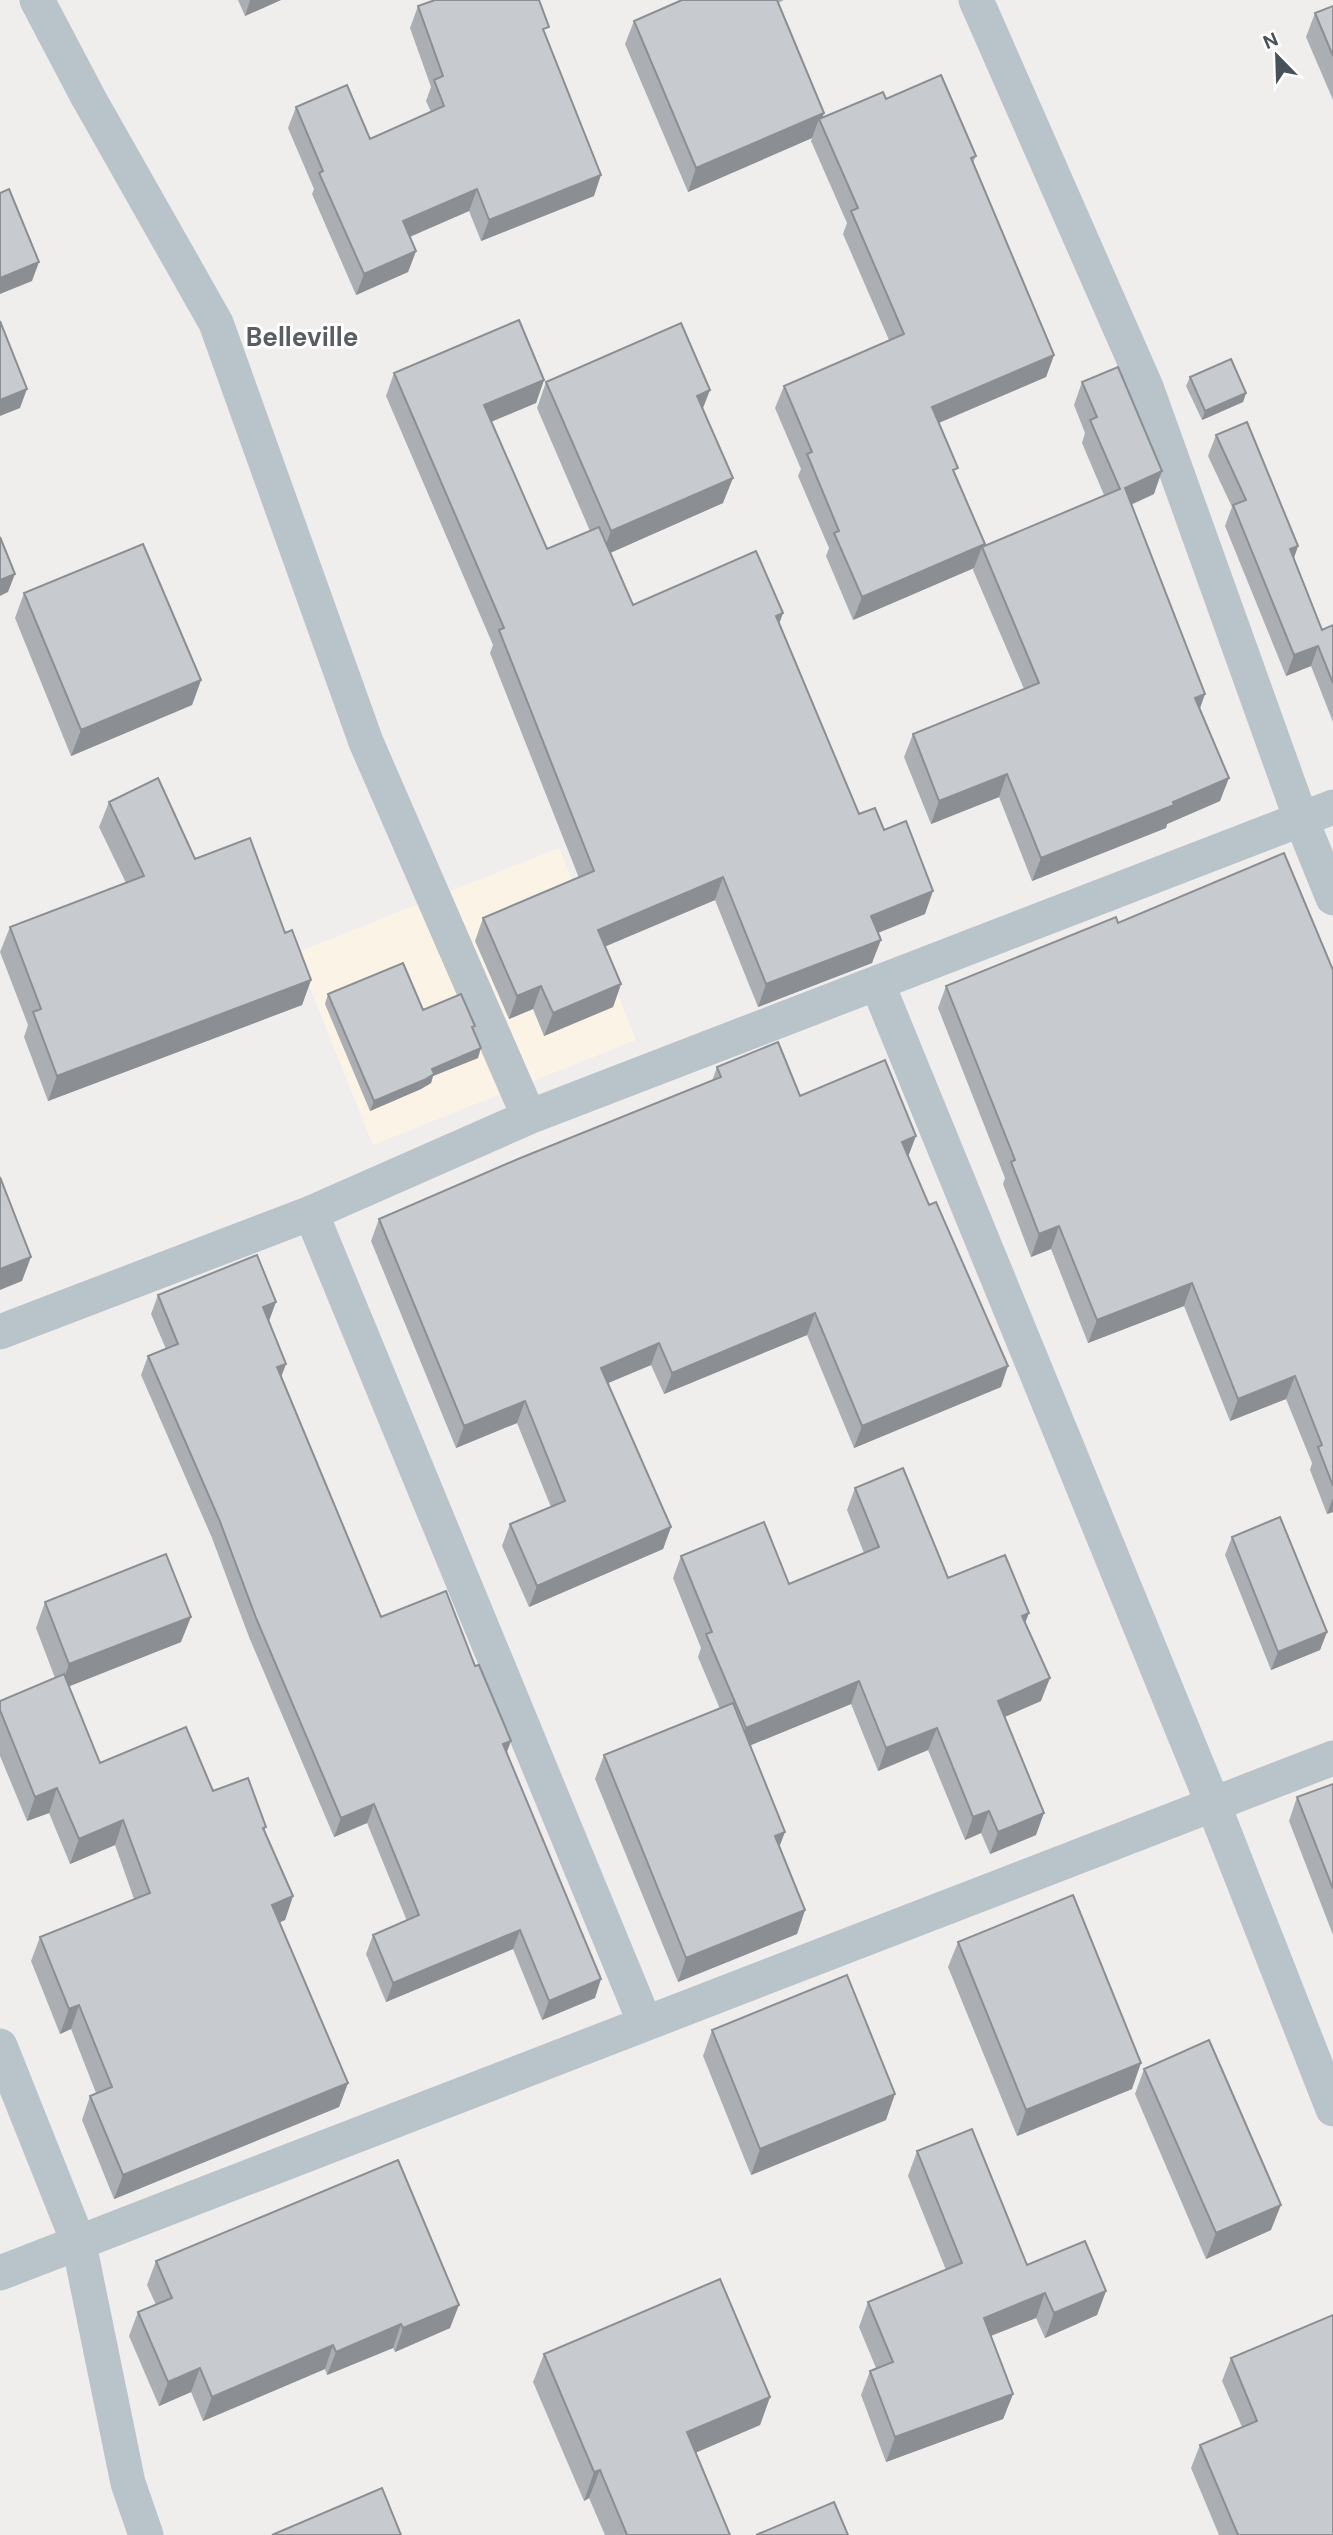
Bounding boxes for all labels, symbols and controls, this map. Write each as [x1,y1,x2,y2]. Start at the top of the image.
north arrow [1242,21,1312,91]
text: N [1259,27,1282,55]
district label: Belleville [246,320,358,354]

